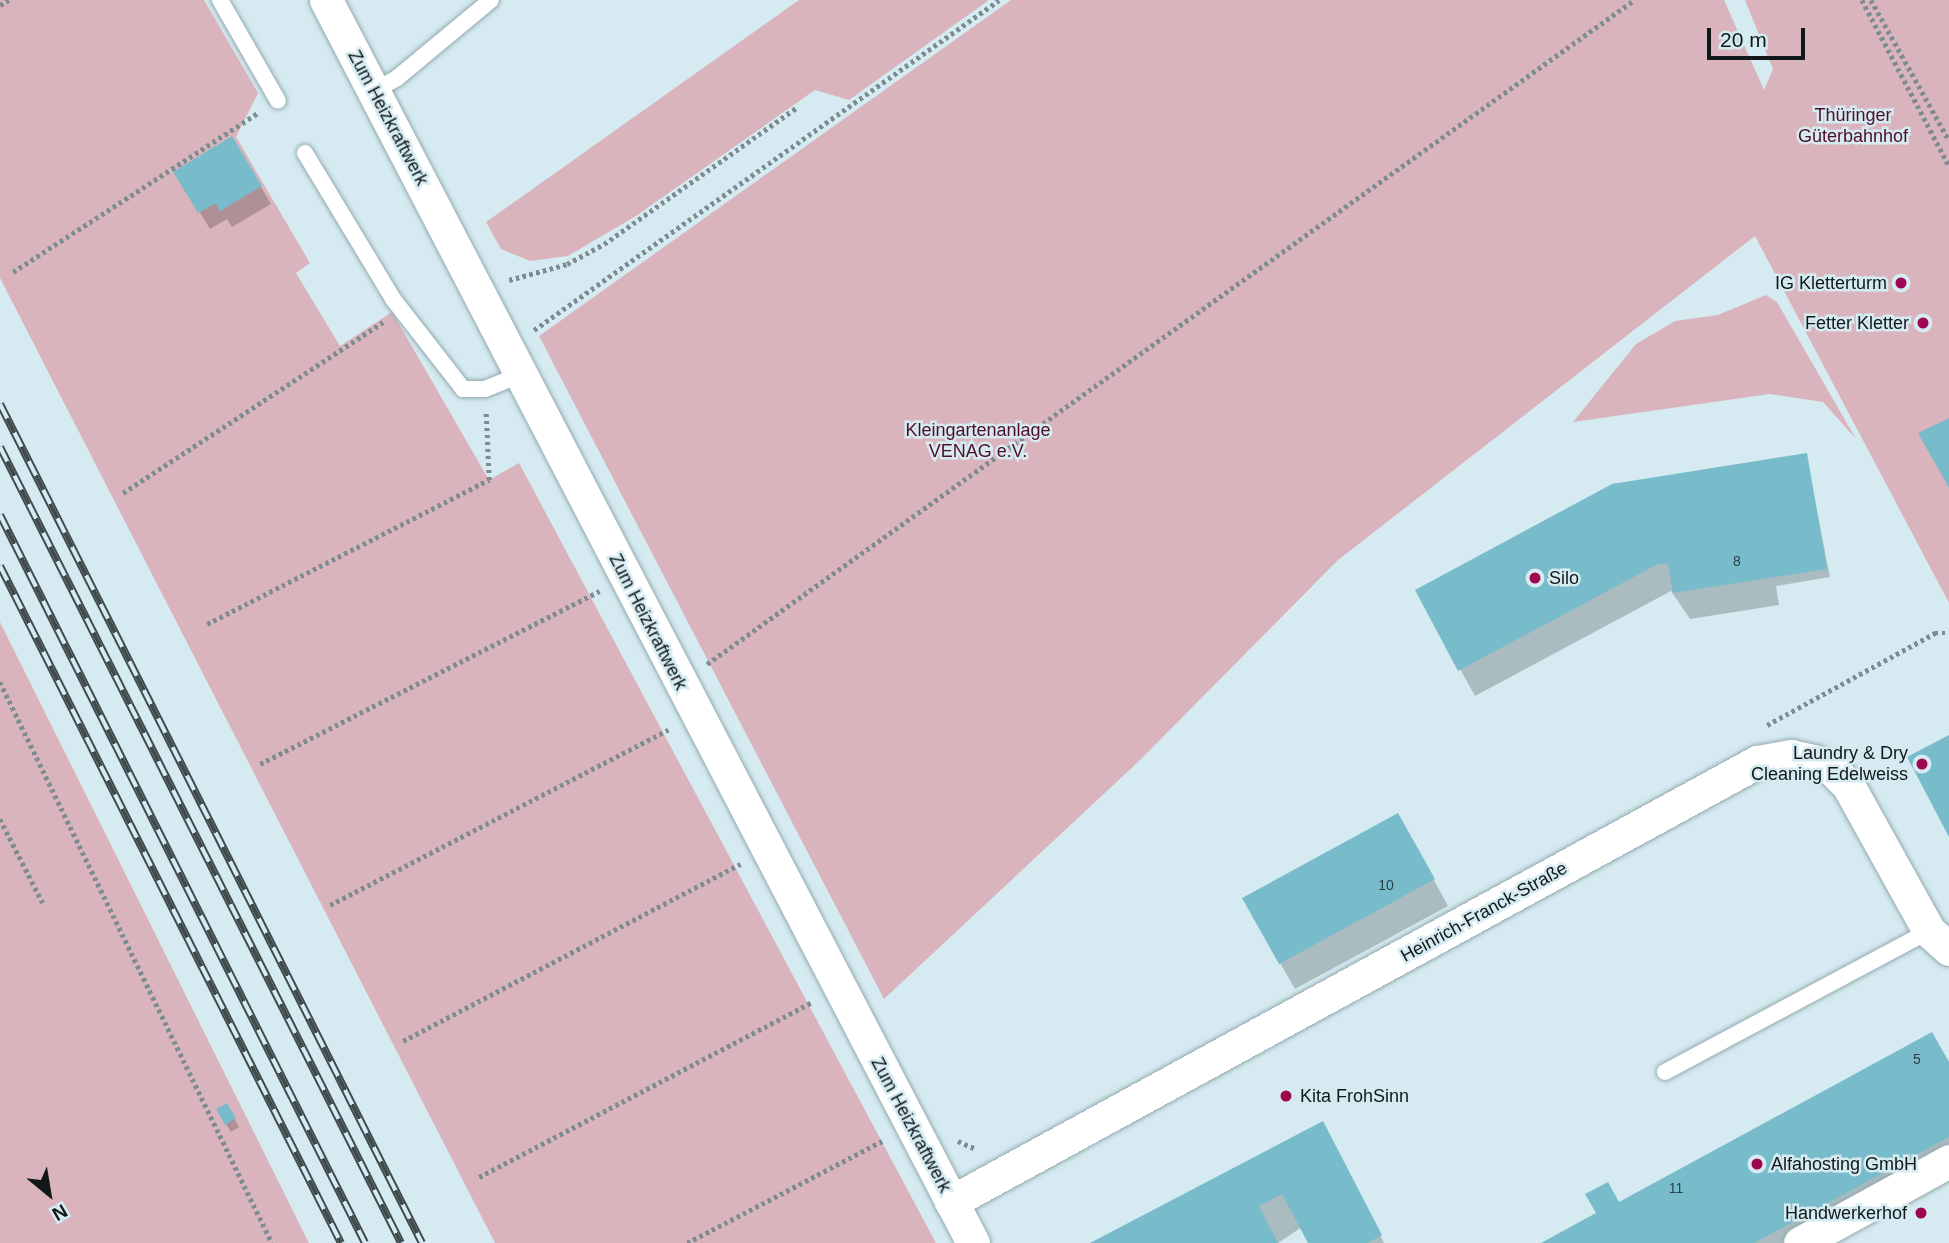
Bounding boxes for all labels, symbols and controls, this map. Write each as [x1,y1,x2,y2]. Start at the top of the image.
scale bar [1711,14,1809,58]
text: 20 m [1720,28,1767,51]
street label: Zum Heizkraftwerk [343,47,433,189]
park label: Thüringer Güterbahnhof [1798,105,1908,148]
place label: IG Kletterturm [1775,272,1887,294]
marker: IG Kletterturm [1893,275,1909,291]
place label: Fetter Kletter [1805,312,1909,334]
marker: Fetter Kletter [1915,315,1931,331]
park label: Kleingartenanlage VENAG e.V. [905,420,1051,462]
street label: Zum Heizkraftwerk [604,550,692,694]
house number: 8 [1733,553,1741,569]
place label: Silo [1549,567,1579,589]
marker: Silo [1527,570,1543,586]
place label: Laundry & Dry Cleaning Edelweiss [1751,743,1908,786]
marker: Laundry & Dry Cleaning Edelweiss [1914,756,1930,772]
street label: Heinrich-Franck-Straße [1397,857,1571,967]
house number: 10 [1378,877,1394,893]
house number: 5 [1913,1051,1921,1067]
street label: Zum Heizkraftwerk [866,1054,956,1196]
place label: Kita FrohSinn [1300,1085,1409,1107]
marker: Kita FrohSinn [1278,1088,1294,1104]
place label: Alfahosting GmbH [1771,1153,1917,1175]
marker: Alfahosting GmbH [1749,1156,1765,1172]
north arrow [14,1159,84,1229]
house number: 11 [1669,1180,1683,1196]
text: N [49,1200,71,1225]
place label: Handwerkerhof [1785,1202,1907,1224]
marker: Handwerkerhof [1913,1205,1929,1221]

